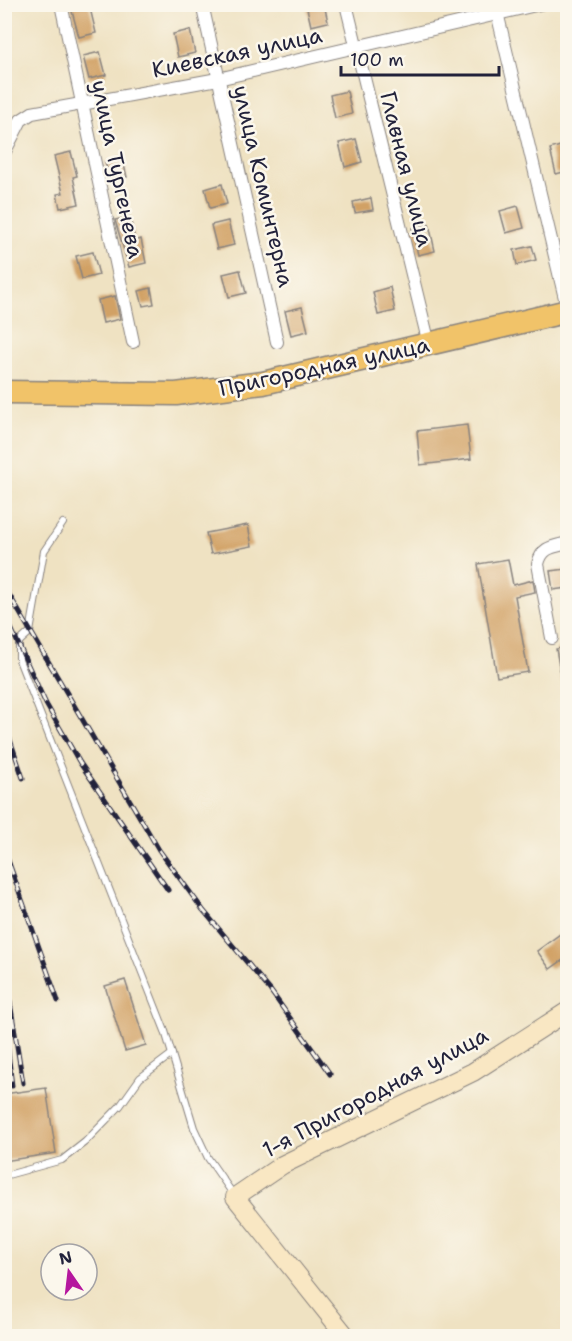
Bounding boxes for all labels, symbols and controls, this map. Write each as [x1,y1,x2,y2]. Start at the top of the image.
street label: Киевская улица [149,20,325,85]
scale bar [341,39,498,77]
text: 100 m [350,48,404,72]
street label: улица Тургенева [84,77,151,261]
street label: улица Коминтерна [226,82,301,290]
street label: Главная улица [373,88,440,250]
street label: Пригородная улица [216,330,432,403]
street label: 1-я Пригородная улица [257,1020,493,1164]
north arrow [39,1242,99,1302]
text: N [57,1246,74,1270]

